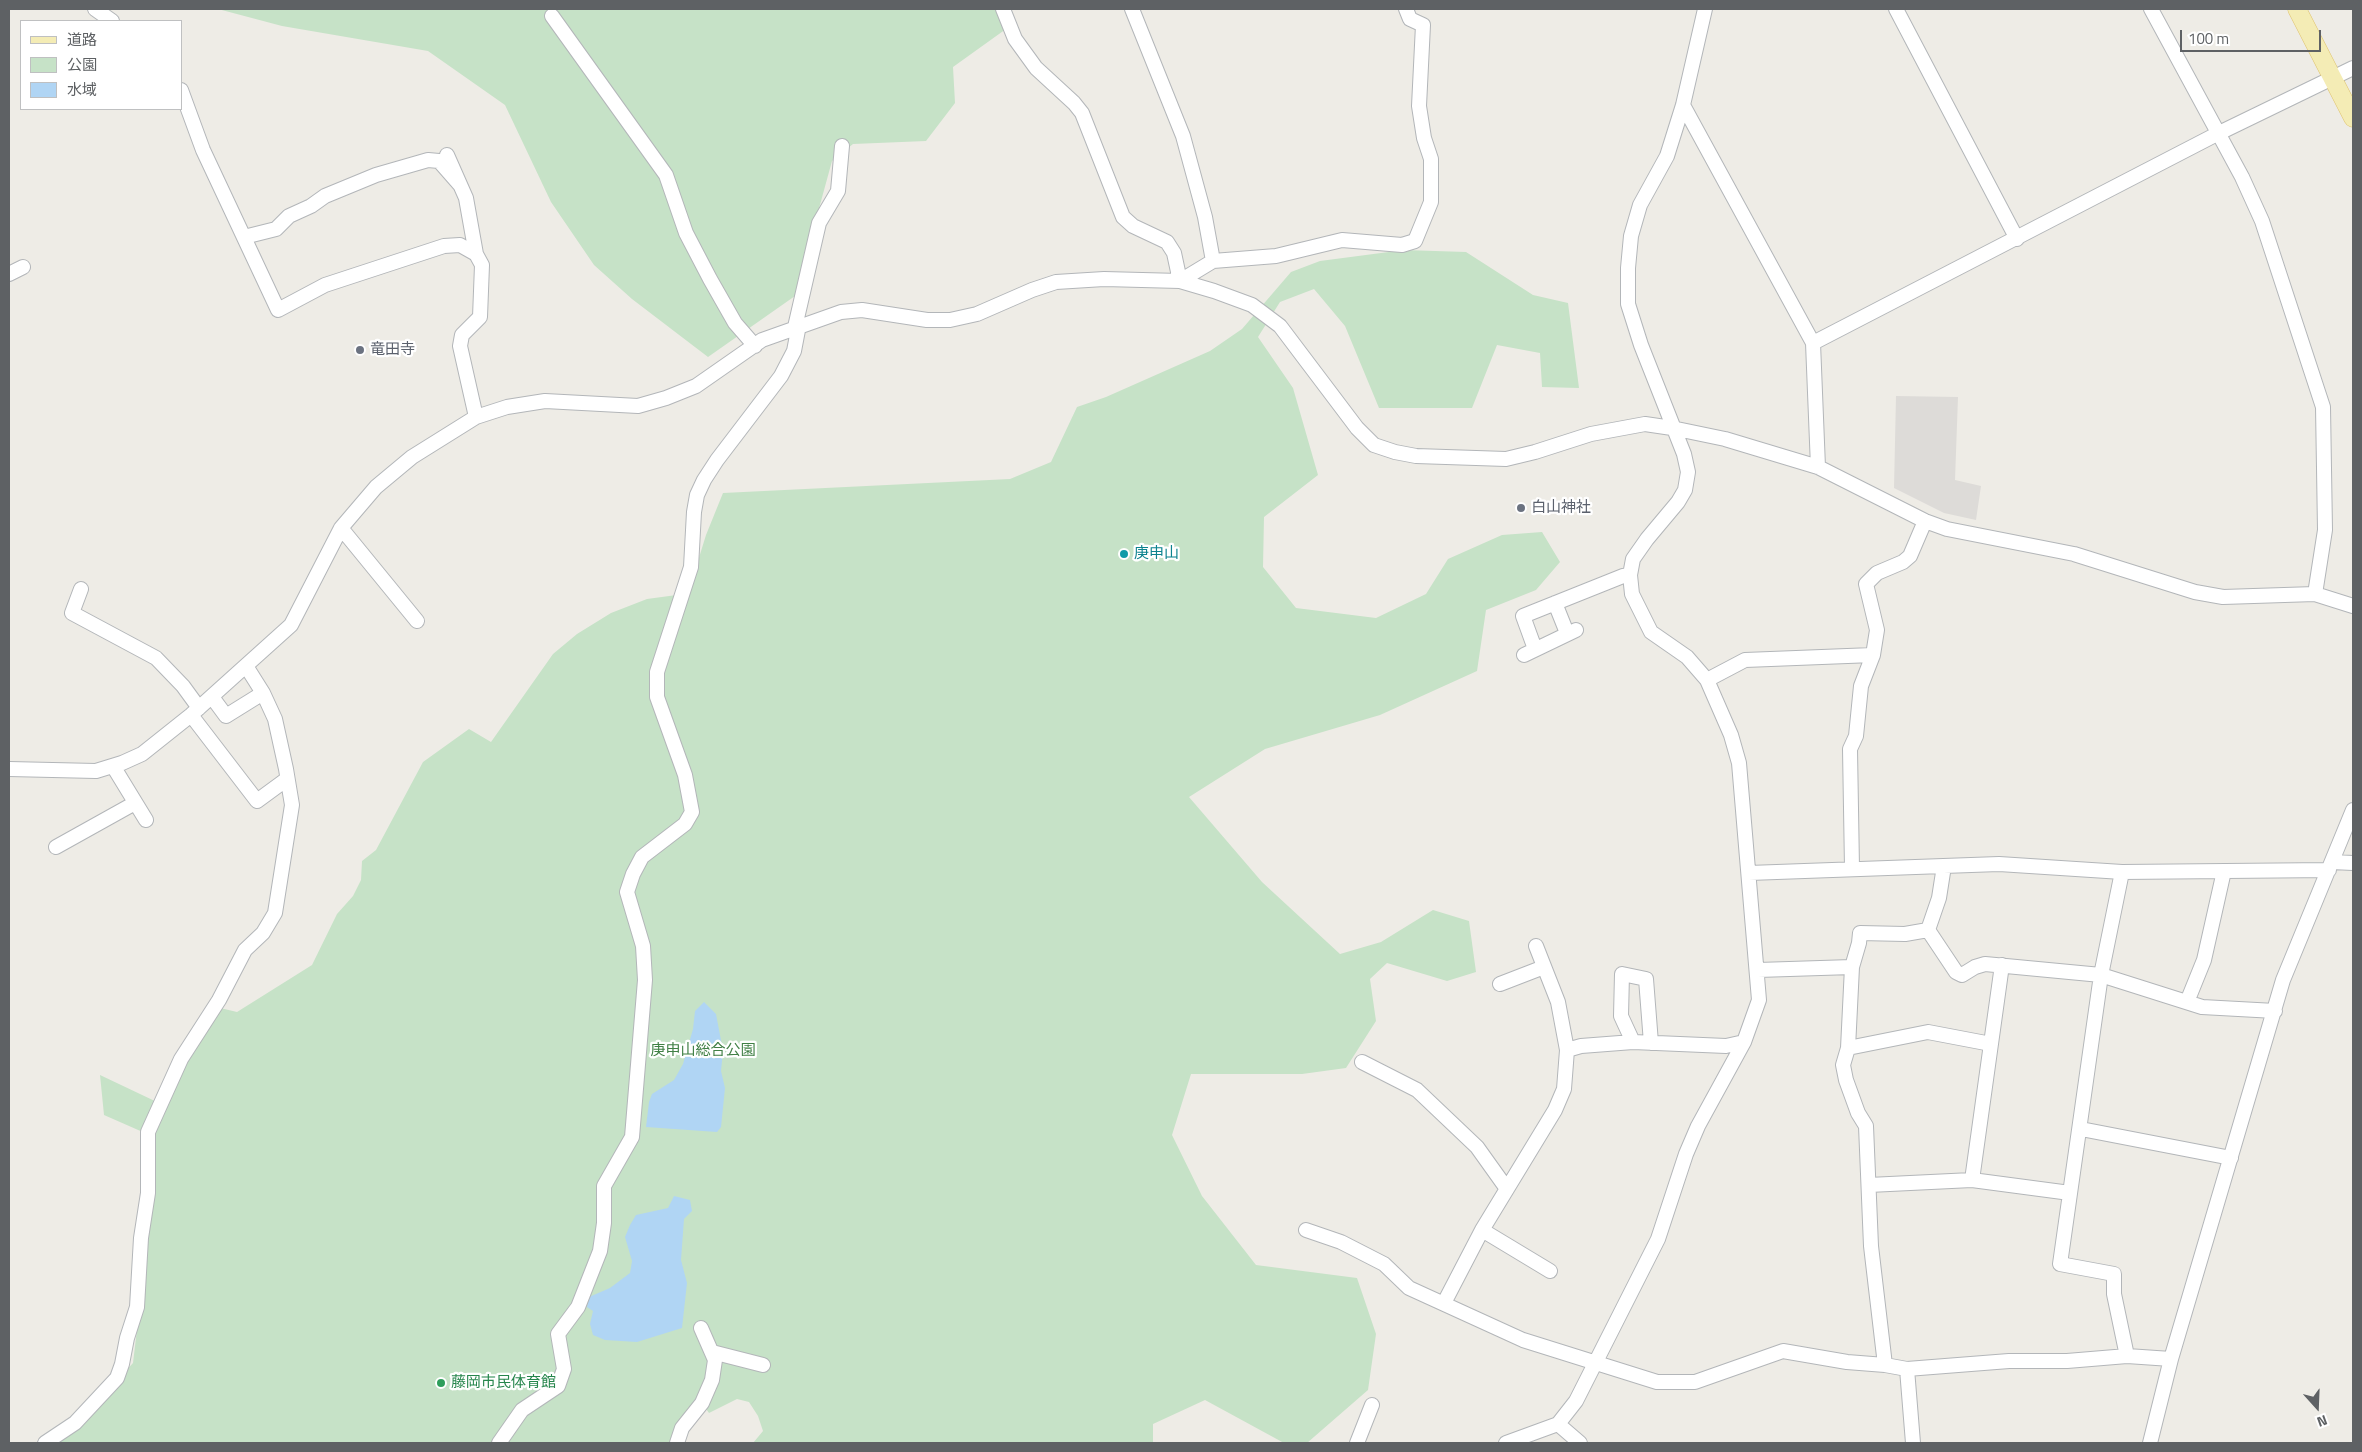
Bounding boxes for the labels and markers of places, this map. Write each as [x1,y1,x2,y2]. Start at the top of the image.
place label: 竜田寺 [370,341,415,359]
marker: 竜田寺 [354,344,366,356]
place label: 白山神社 [1531,499,1591,517]
marker: 白山神社 [1515,502,1527,514]
place label: 庚申山 [1134,545,1179,563]
marker: 庚申山 [1118,548,1130,560]
place label: 藤岡市民体育館 [451,1374,556,1392]
marker: 藤岡市民体育館 [435,1377,447,1389]

